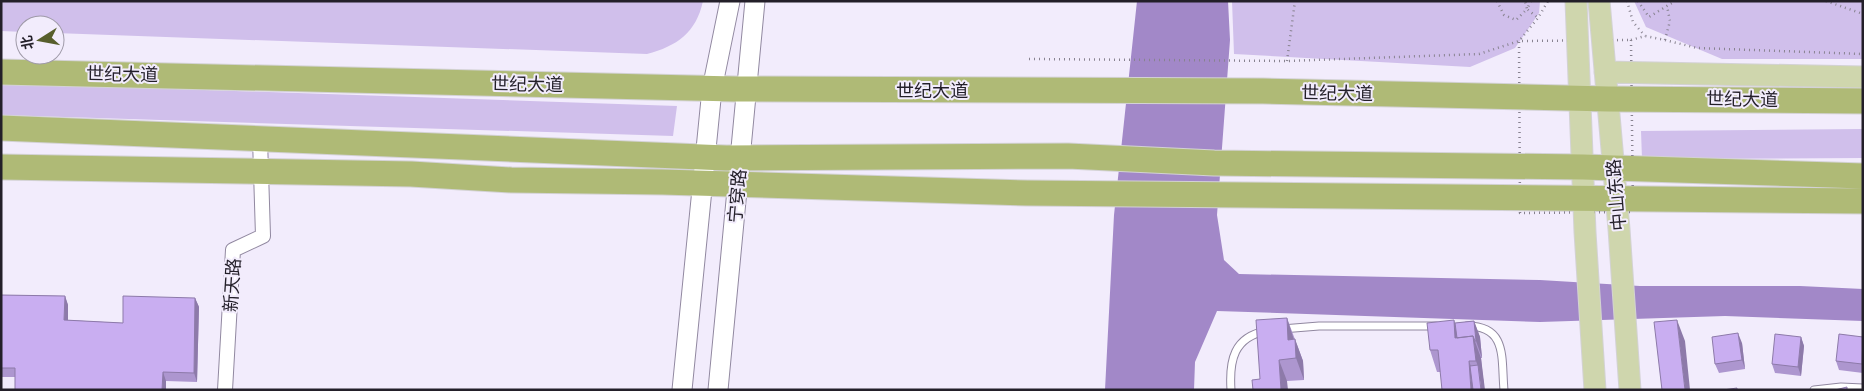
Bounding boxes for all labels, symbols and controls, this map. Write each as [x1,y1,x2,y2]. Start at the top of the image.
north arrow [15,15,65,65]
text: 北 [18,34,36,51]
street label: 世纪大道 [86,63,158,85]
street label: 世纪大道 [491,73,563,95]
street label: 世纪大道 [896,80,968,101]
street label: 世纪大道 [1301,82,1373,104]
street label: 世纪大道 [1706,88,1778,110]
street label: 中山东路 [1602,158,1630,232]
street label: 宁穿路 [724,168,750,224]
street label: 新天路 [220,257,244,313]

